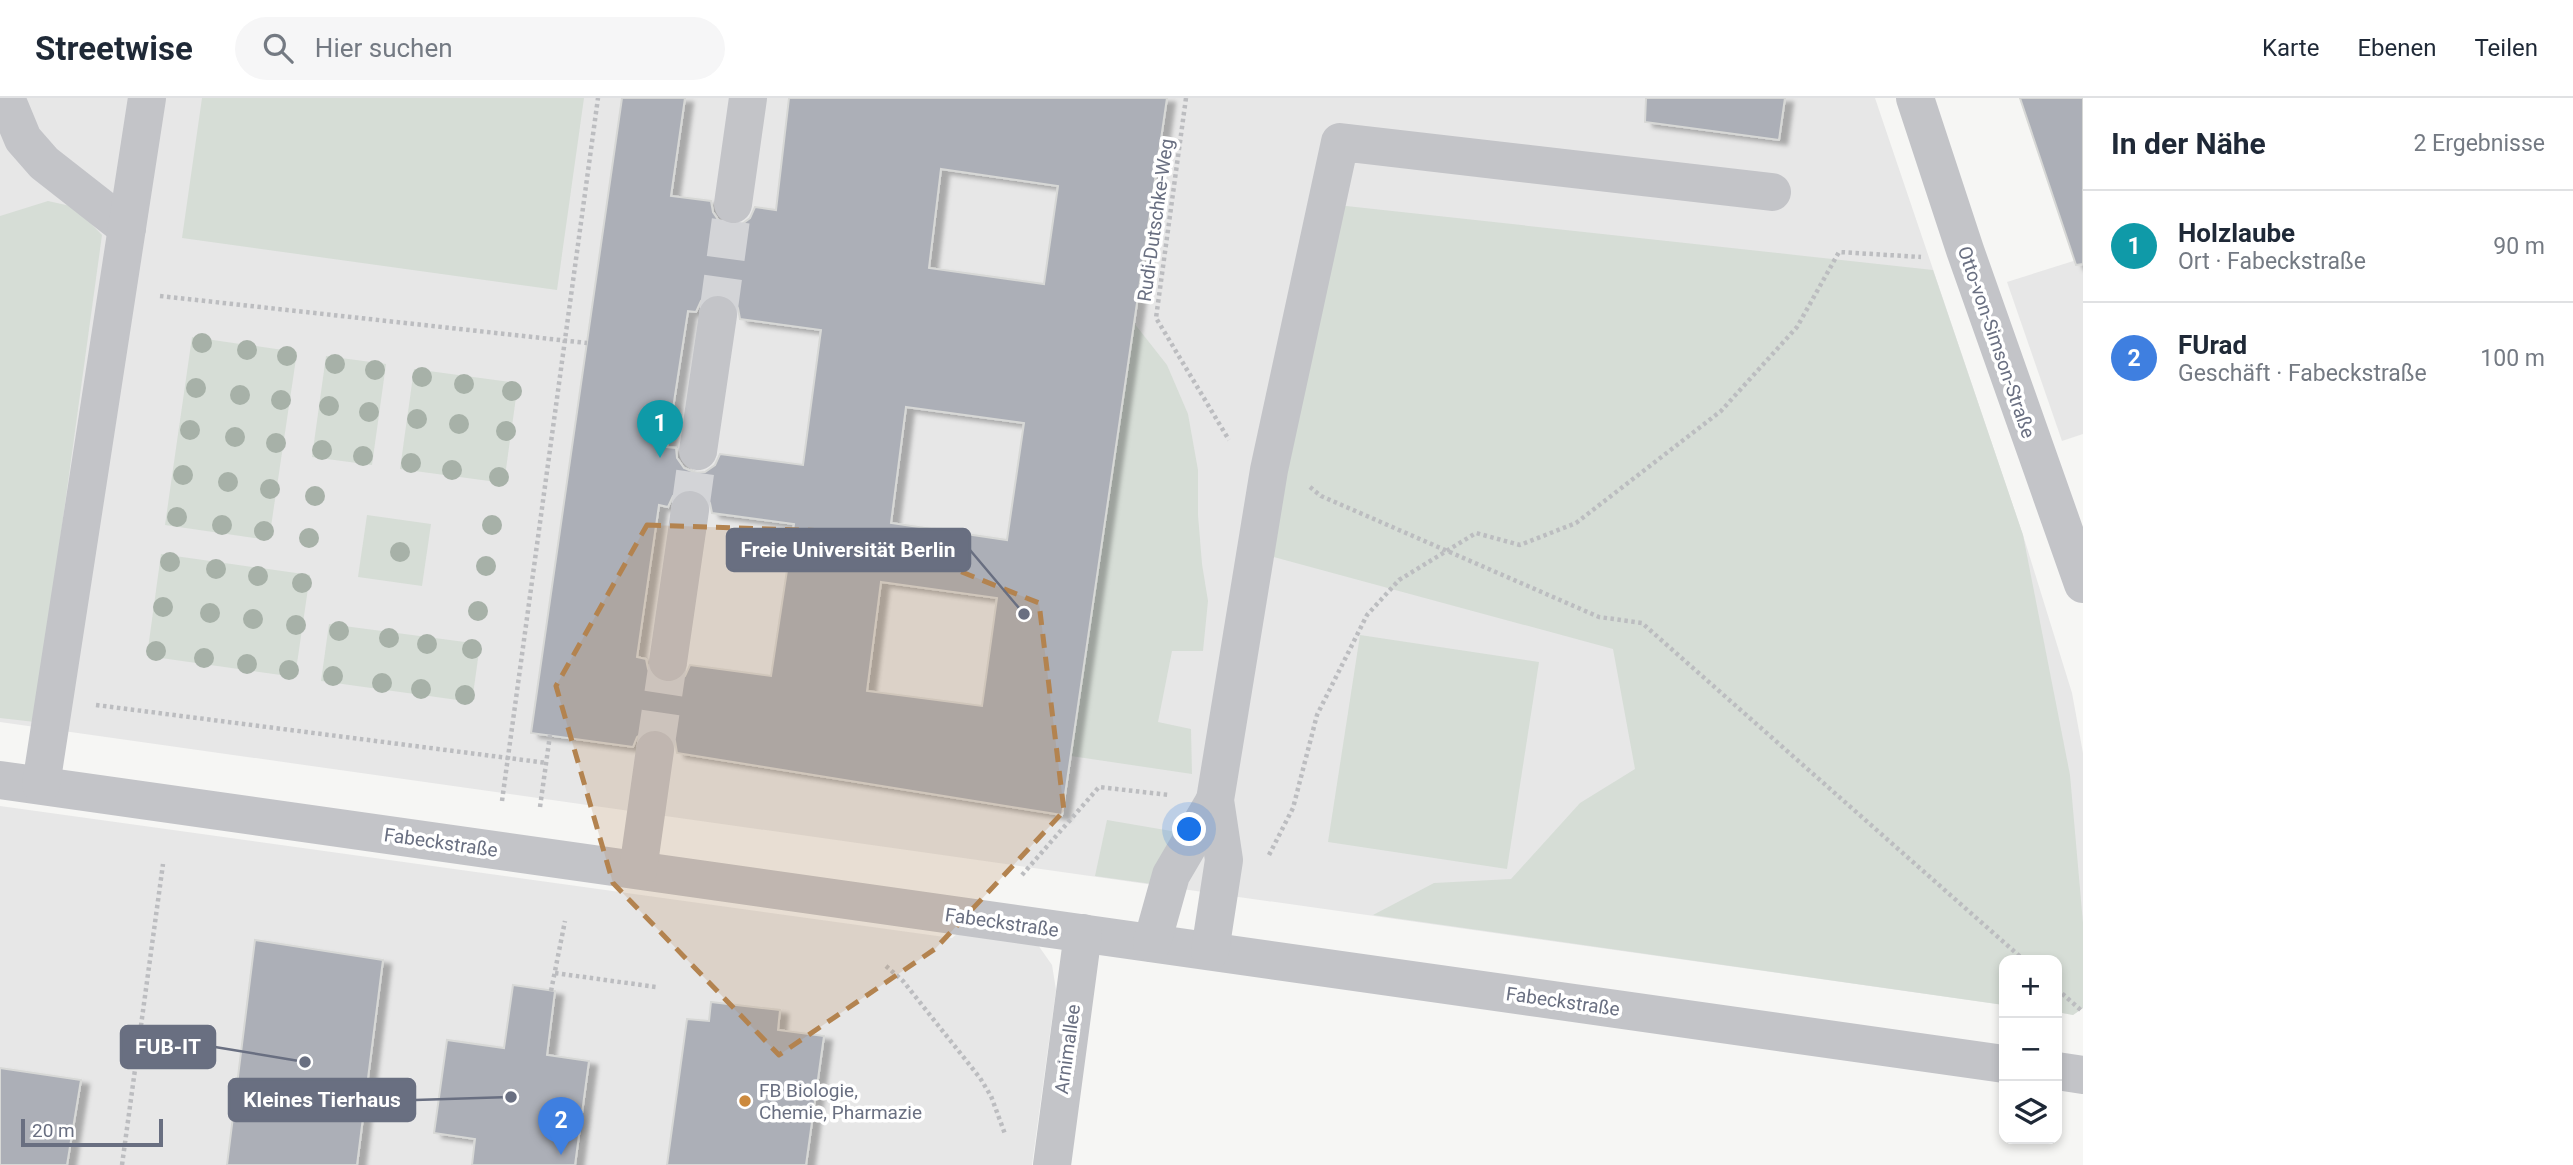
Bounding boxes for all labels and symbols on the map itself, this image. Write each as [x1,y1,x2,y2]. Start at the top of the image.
street label: Rudi-Dutschke-Weg [1133,137,1178,303]
street label: Otto-von-Simson-Straße [1953,243,2040,441]
pin: 1 [637,400,683,458]
callout: Freie Universität Berlin [727,529,970,571]
text: Freie Universität Berlin [740,538,956,562]
your location [1172,812,1206,846]
street label: Fabeckstraße [383,823,499,862]
street label: Fabeckstraße [944,903,1060,942]
street label: Fabeckstraße [1505,982,1621,1021]
street label: Arnimallee [1050,1003,1085,1095]
callout: FUB-IT [121,1026,215,1068]
text: FUB-IT [135,1035,201,1059]
callout: Kleines Tierhaus [229,1079,415,1121]
place label: FB Biologie, Chemie, Pharmazie [759,1079,922,1124]
text: Kleines Tierhaus [243,1088,401,1112]
marker: FB Biologie, Chemie, Pharmazie [737,1093,753,1109]
pin: 2 [538,1097,584,1155]
scale bar [21,1116,163,1148]

